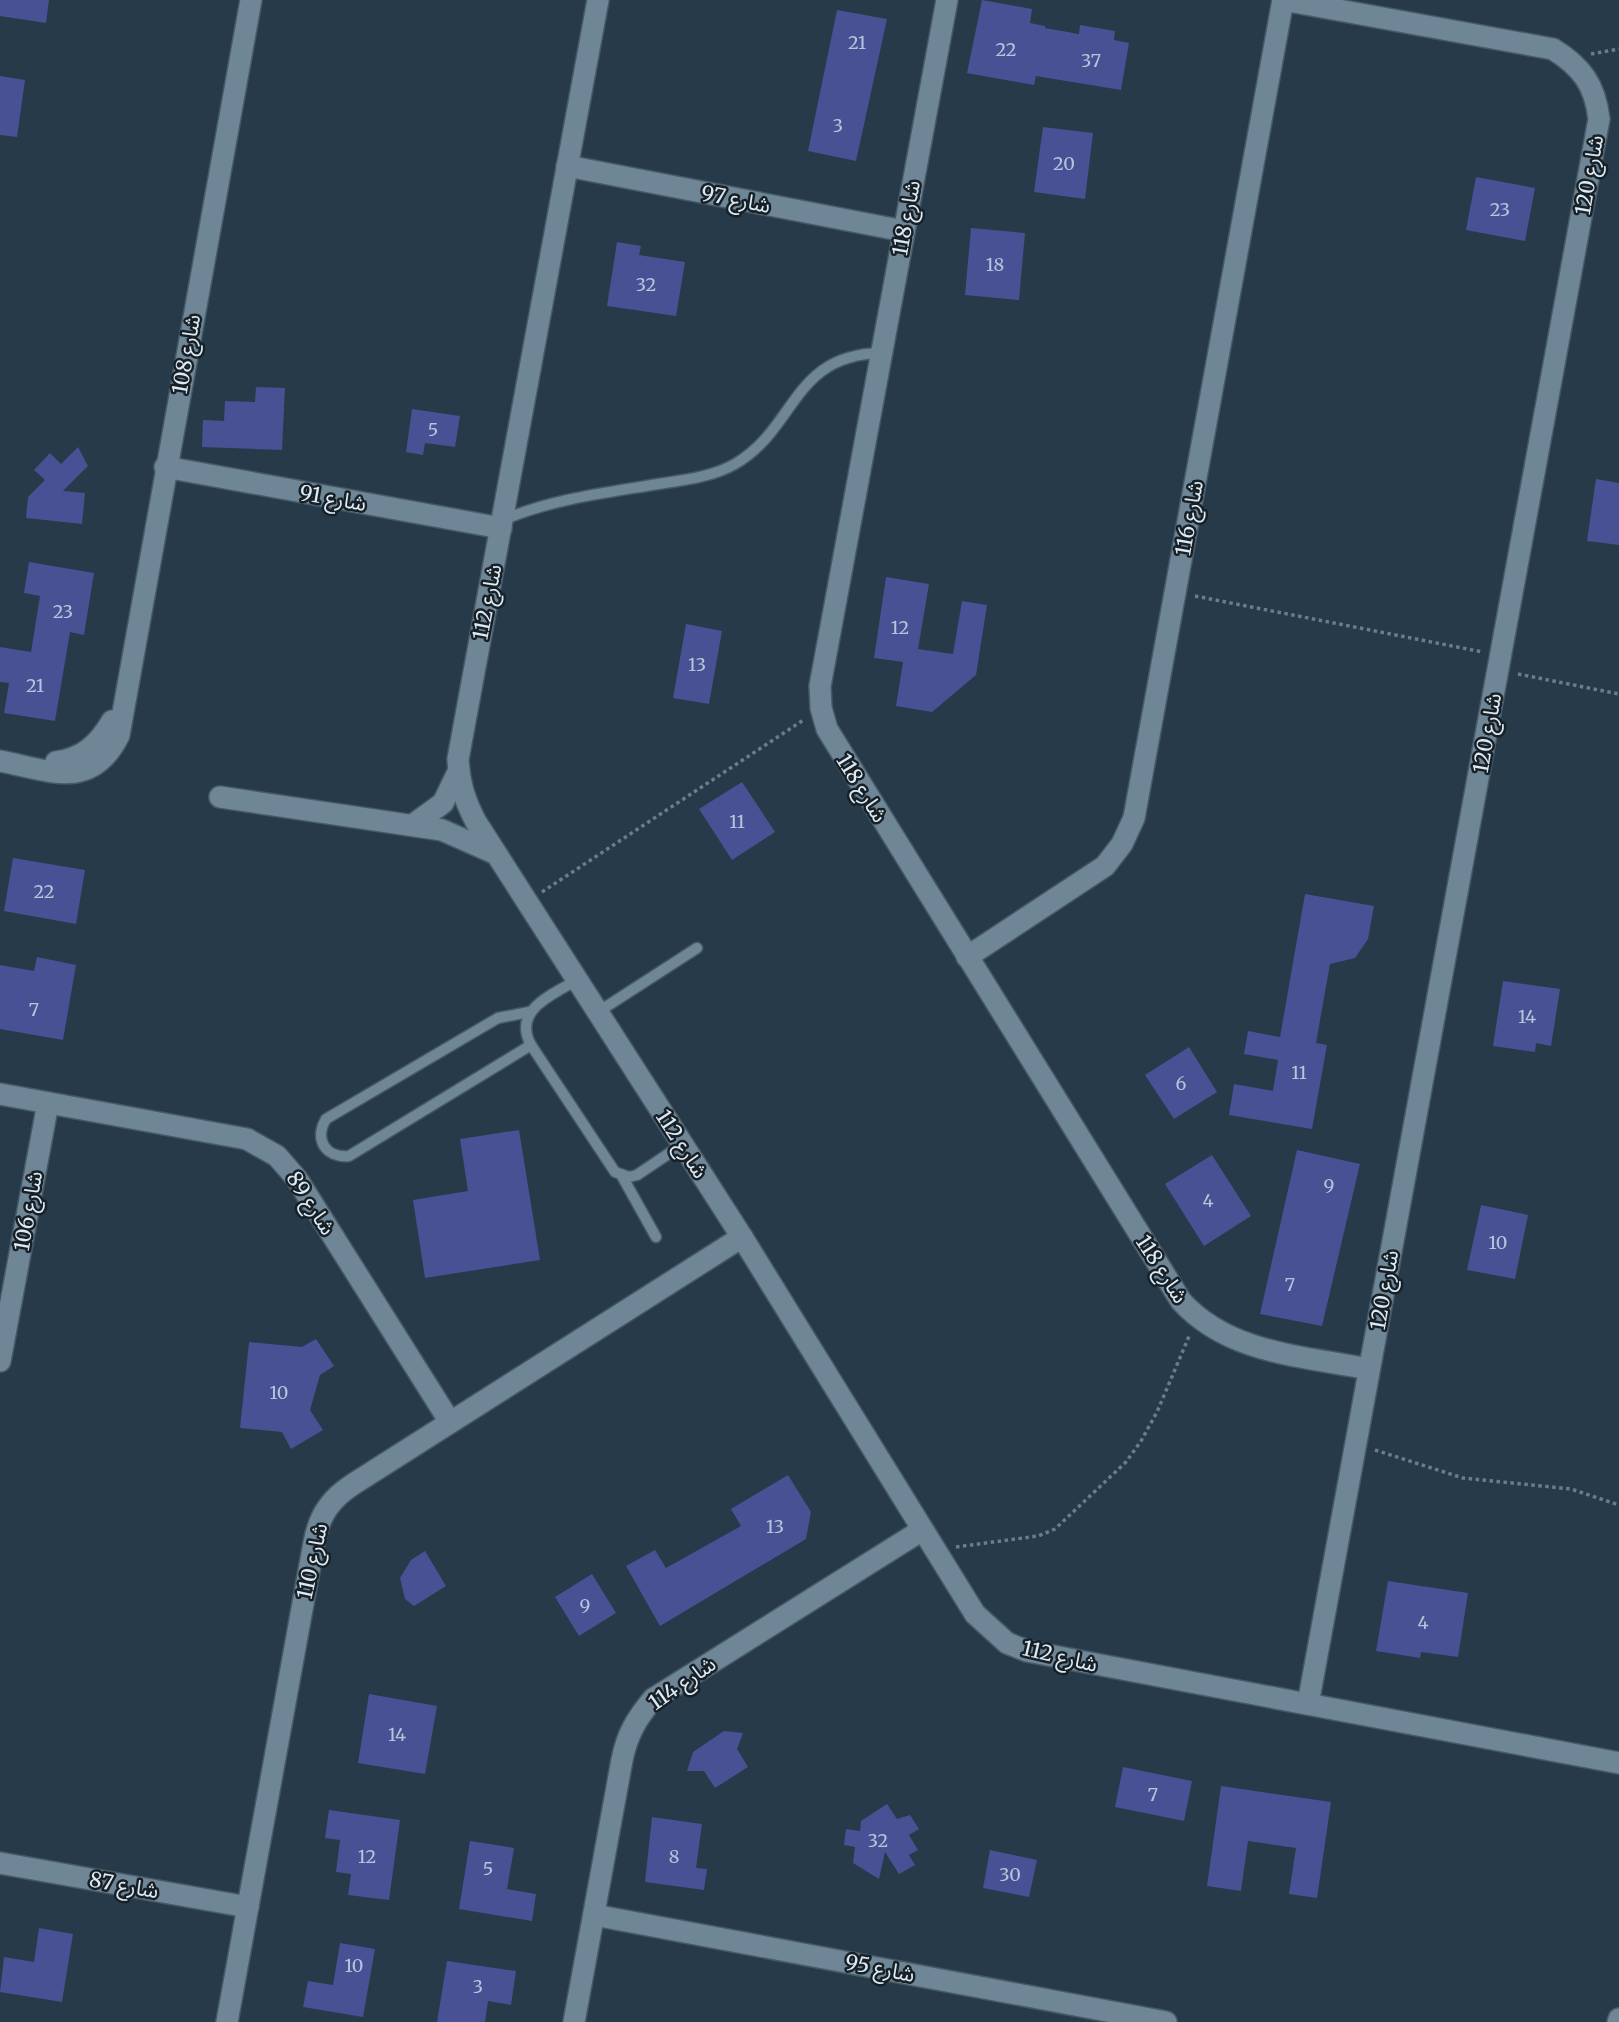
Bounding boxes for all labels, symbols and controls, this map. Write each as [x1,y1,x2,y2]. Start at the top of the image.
house number: 21 [848,31,866,54]
house number: 22 [995,38,1017,61]
house number: 37 [1081,49,1101,72]
house number: 3 [833,114,843,137]
street label: شارع 120 [1569,133,1611,217]
house number: 20 [1053,152,1075,175]
street label: شارع 118 [886,178,928,258]
street label: شارع 97 [699,179,773,221]
house number: 23 [1490,198,1510,221]
house number: 18 [986,253,1004,276]
house number: 32 [636,273,656,296]
street label: شارع 108 [166,312,208,396]
house number: 5 [428,418,438,441]
street label: شارع 116 [1169,478,1211,558]
street label: شارع 91 [297,479,369,519]
street label: شارع 112 [466,562,510,642]
house number: 23 [53,600,73,623]
house number: 12 [891,616,909,639]
house number: 13 [688,653,706,676]
house number: 21 [26,674,44,697]
street label: شارع 120 [1467,691,1509,775]
street label: شارع 118 [829,749,894,828]
house number: 11 [729,810,745,833]
house number: 22 [33,880,55,903]
house number: 7 [29,998,39,1021]
house number: 14 [1518,1005,1536,1028]
house number: 11 [1291,1061,1307,1084]
house number: 6 [1176,1072,1187,1095]
street label: شارع 112 [648,1105,714,1185]
street label: شارع 89 [279,1166,342,1241]
street label: شارع 106 [8,1169,50,1253]
house number: 9 [1324,1174,1334,1197]
house number: 4 [1202,1189,1214,1212]
street label: شارع 118 [1128,1230,1194,1309]
house number: 10 [1489,1231,1507,1254]
street label: شارع 120 [1364,1248,1406,1332]
house number: 7 [1285,1273,1295,1296]
house number: 10 [270,1381,288,1404]
house number: 13 [766,1515,784,1538]
street label: شارع 110 [291,1521,335,1602]
house number: 9 [580,1594,590,1617]
house number: 4 [1417,1611,1429,1634]
street label: شارع 112 [1019,1634,1100,1680]
street label: شارع 114 [643,1650,722,1717]
house number: 14 [388,1723,406,1746]
house number: 7 [1148,1783,1158,1806]
house number: 32 [868,1829,888,1852]
house number: 12 [358,1845,376,1868]
house number: 8 [669,1845,679,1868]
house number: 5 [483,1857,493,1880]
house number: 30 [999,1863,1021,1886]
street label: شارع 87 [87,1866,161,1906]
street label: شارع 95 [842,1948,917,1990]
house number: 10 [345,1954,363,1977]
house number: 3 [473,1975,483,1998]

